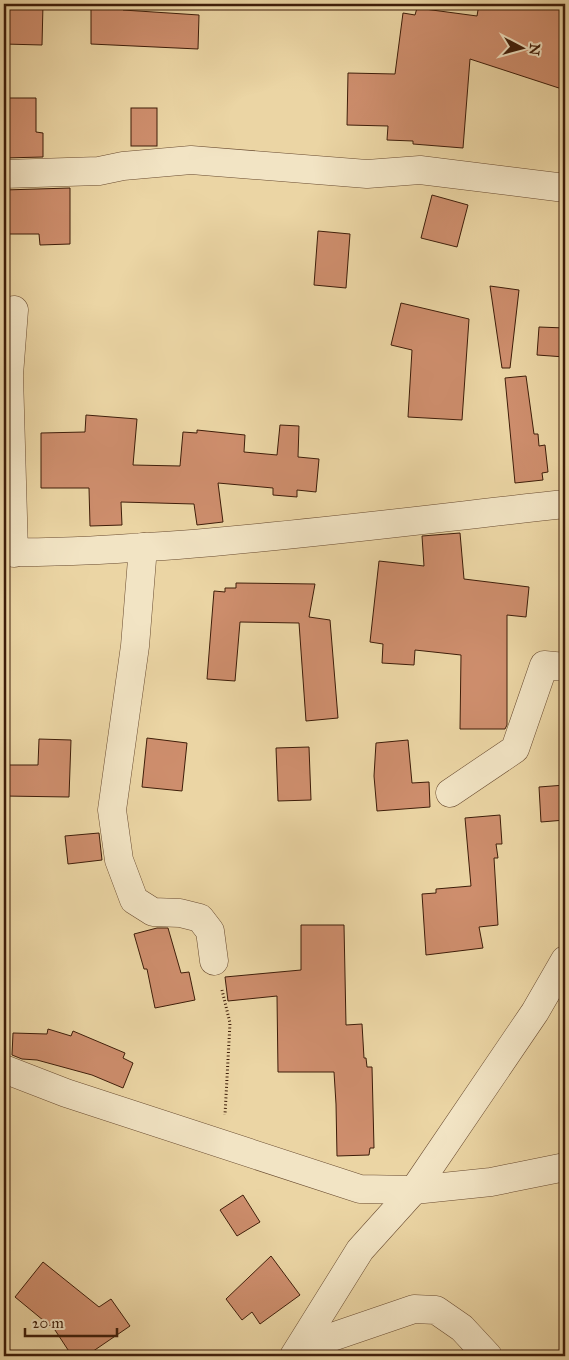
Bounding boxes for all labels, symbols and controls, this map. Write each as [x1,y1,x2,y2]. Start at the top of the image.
north arrow [496,22,546,72]
text: N [525,43,544,56]
scale bar [25,1305,118,1337]
text: 20 m [32,1314,64,1332]

